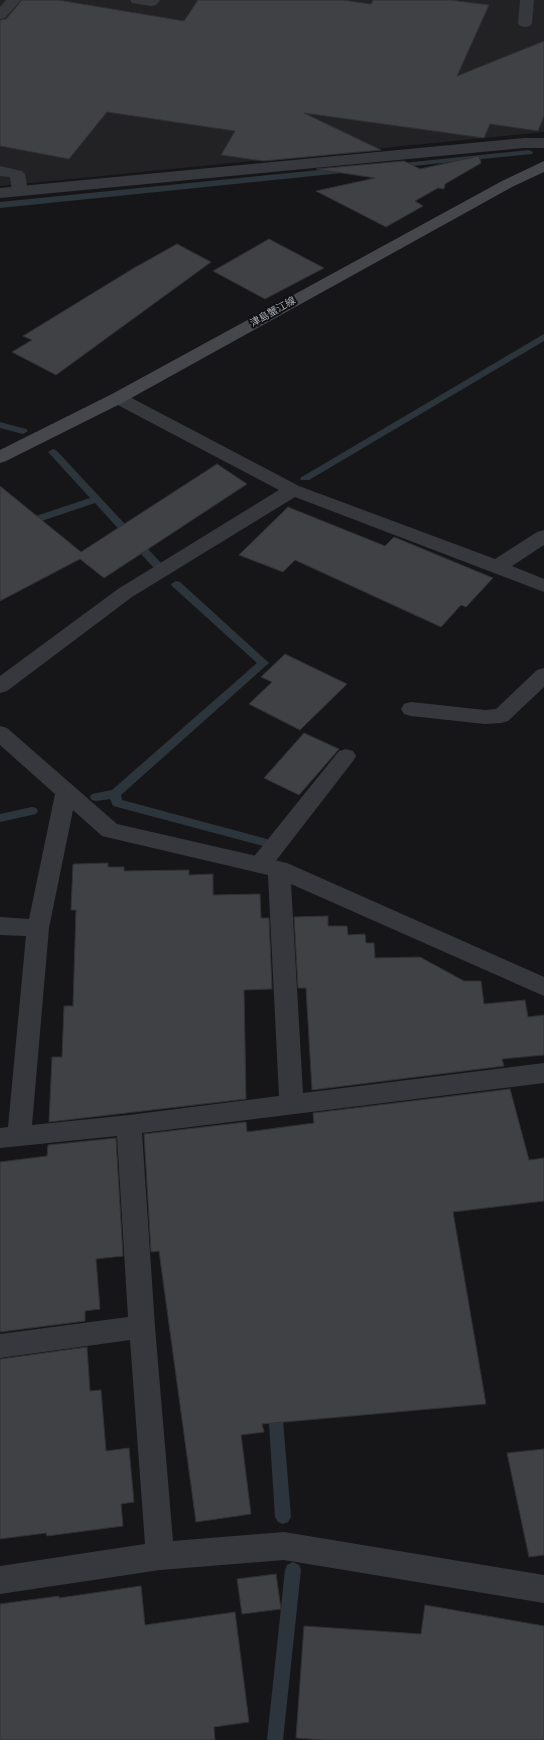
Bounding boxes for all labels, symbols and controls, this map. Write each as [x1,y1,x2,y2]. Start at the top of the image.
street label: 津島蟹江線 [248,295,298,329]

